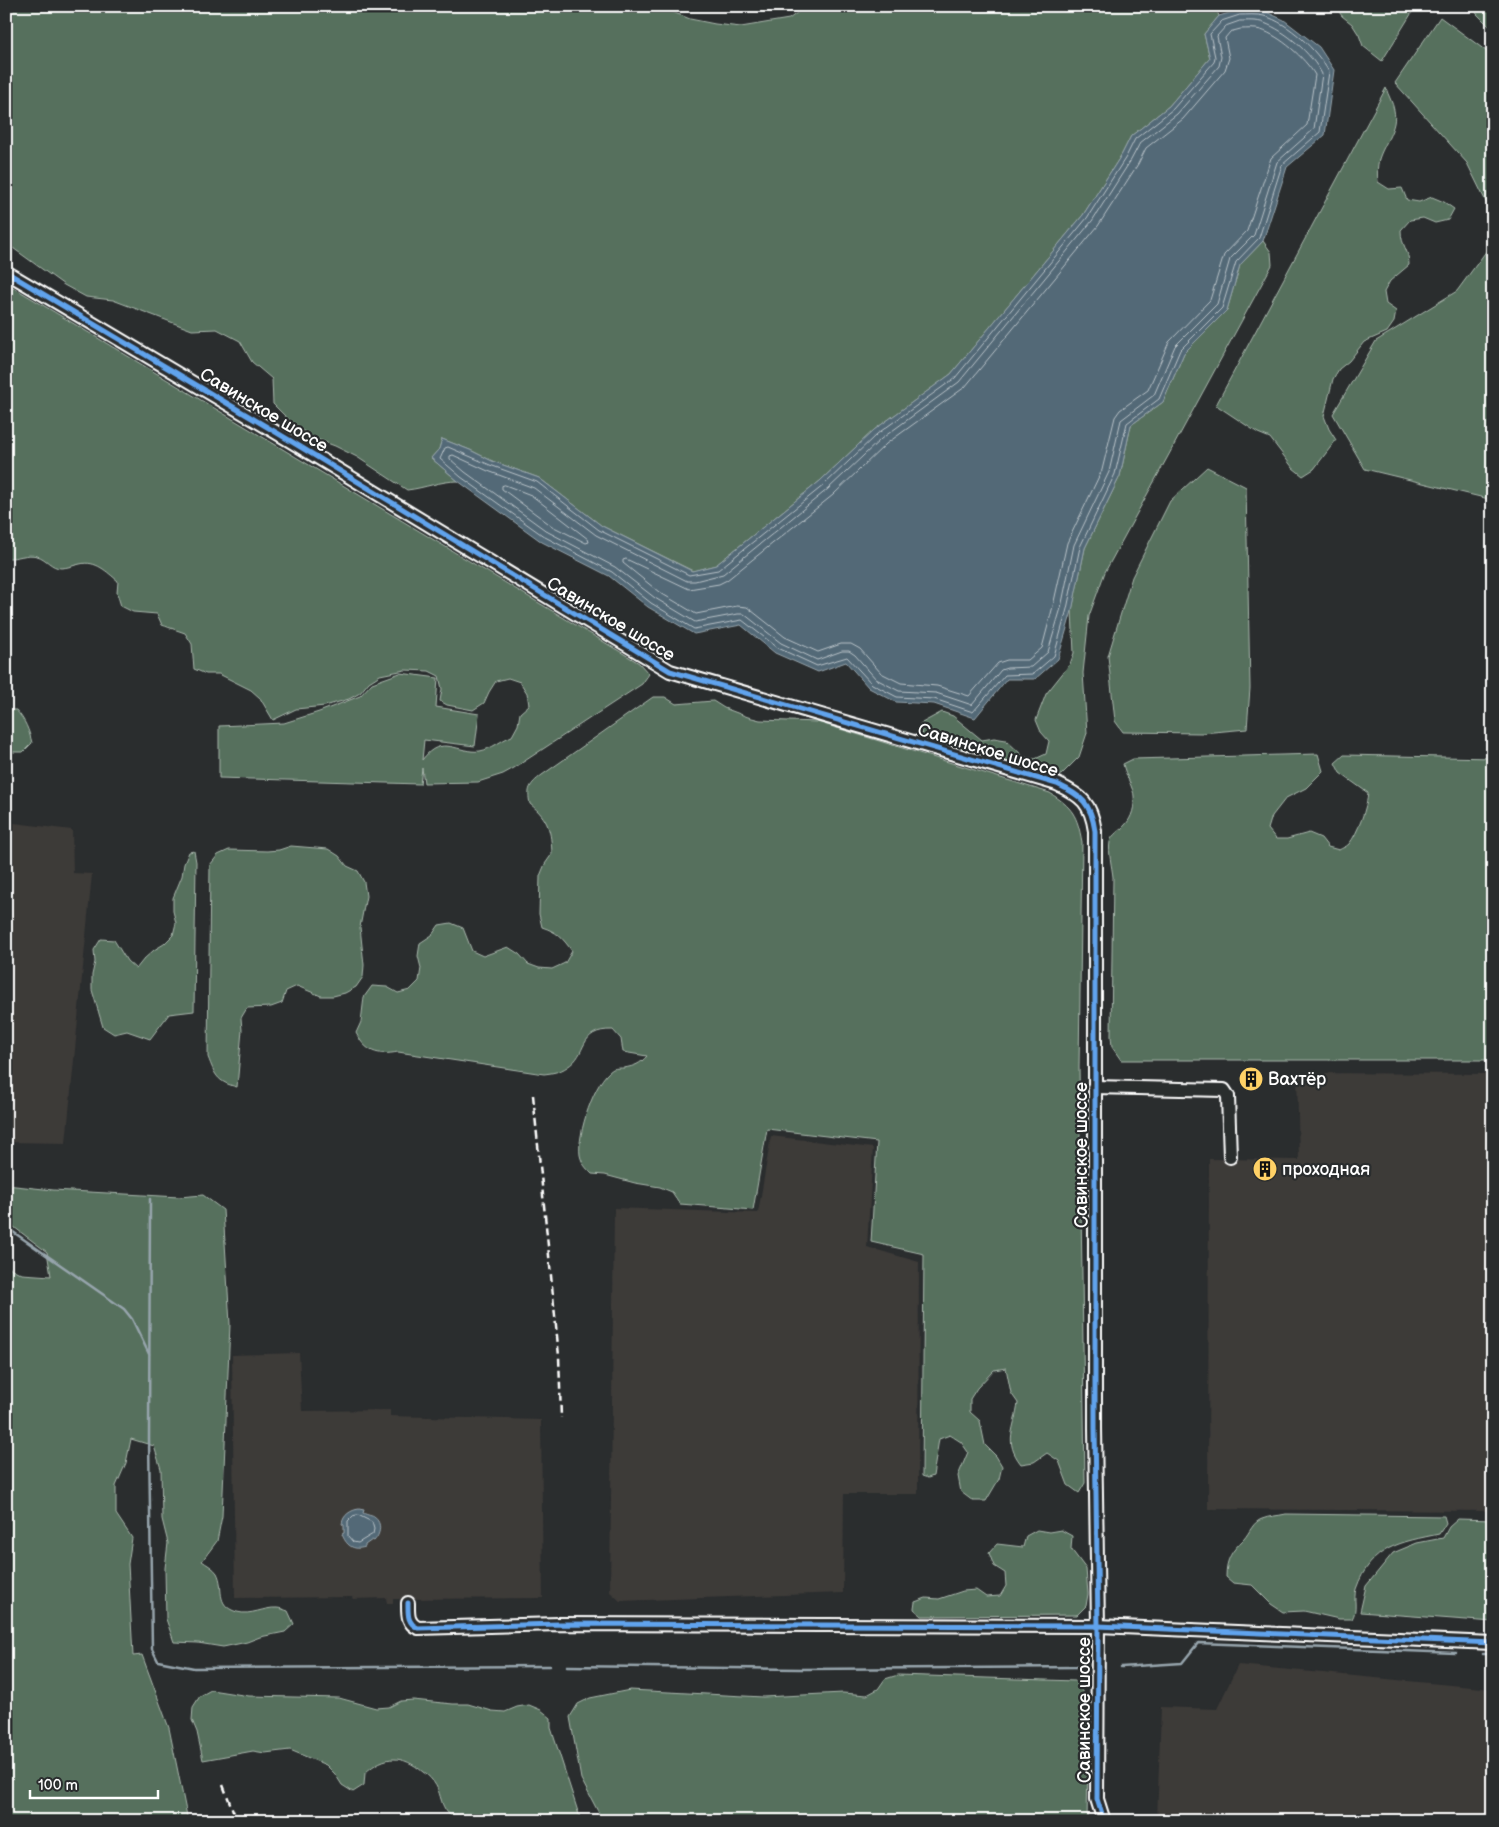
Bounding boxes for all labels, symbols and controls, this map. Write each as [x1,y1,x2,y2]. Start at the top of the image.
street label: Савинское шоссе [196,364,332,457]
street label: Савинское шоссе [543,573,679,666]
street label: Савинское шоссе [915,719,1061,782]
building icon: Вахтёр [1238,1066,1264,1092]
place label: Вахтёр [1268,1069,1326,1090]
street label: Савинское шоссе [1071,1082,1092,1228]
building icon: проходная [1252,1156,1278,1182]
place label: проходная [1282,1159,1370,1180]
street label: Савинское шоссе [1074,1637,1095,1783]
scale bar [30,1767,158,1799]
text: 100 m [38,1776,78,1795]

